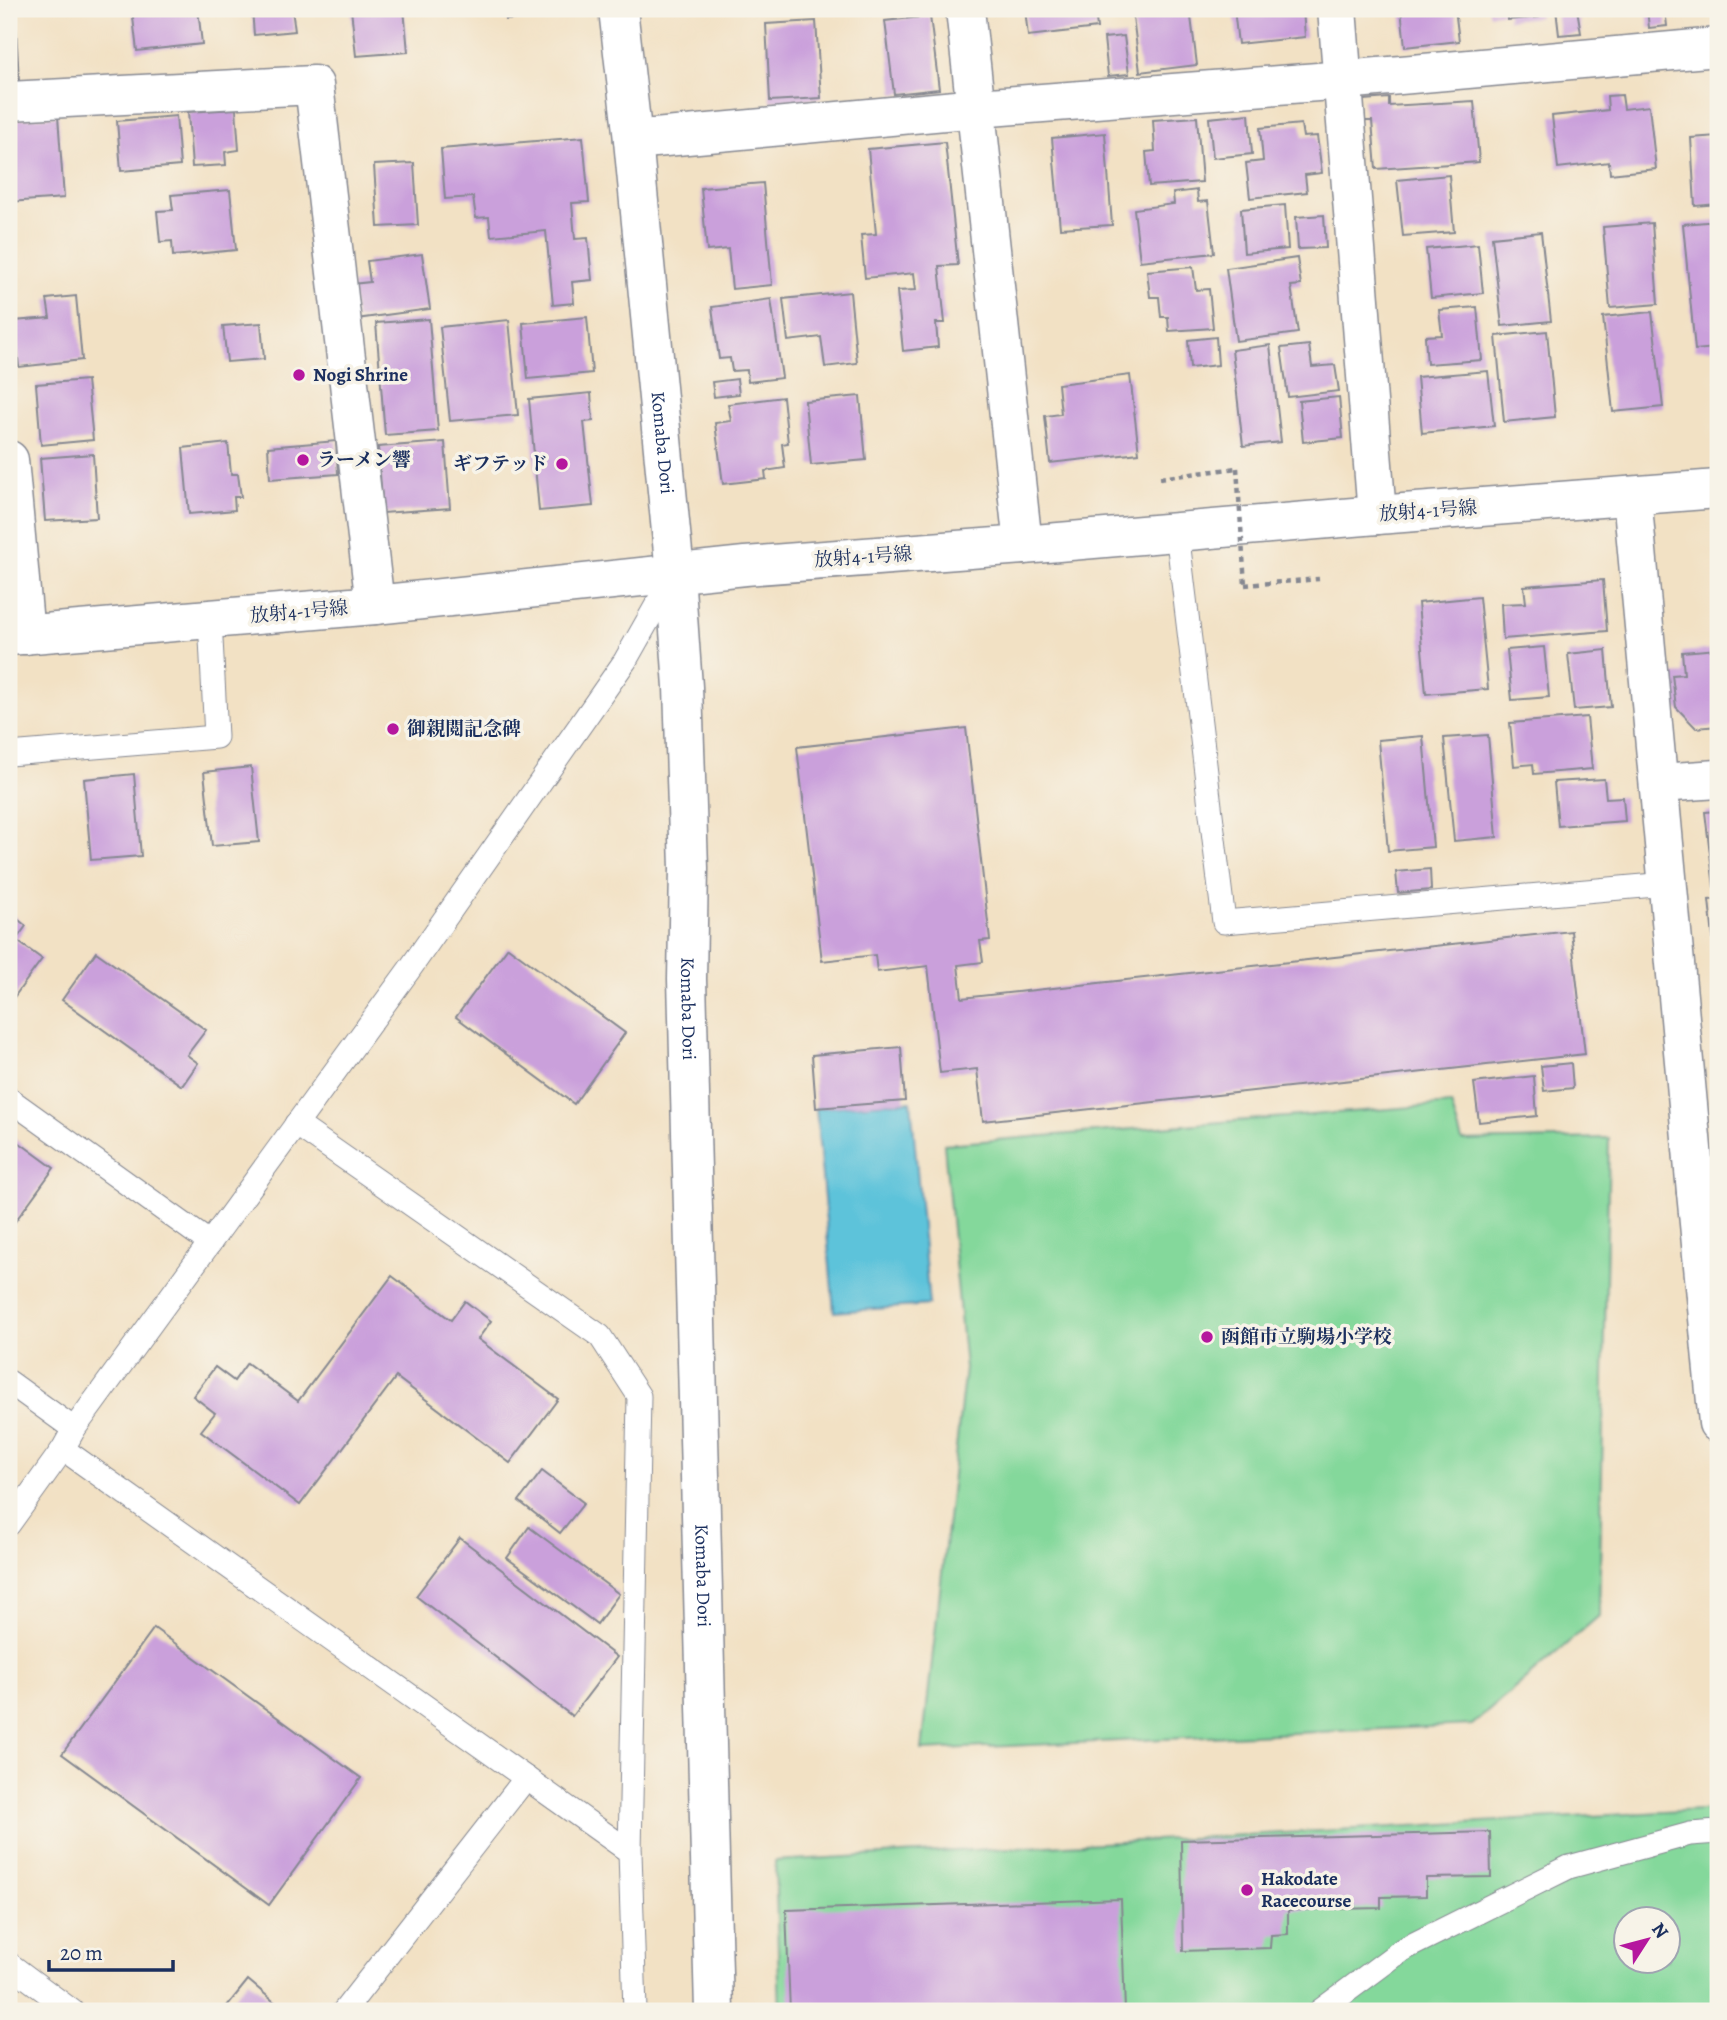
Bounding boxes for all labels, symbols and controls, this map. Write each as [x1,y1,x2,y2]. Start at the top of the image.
place label: Nogi Shrine [313,362,408,388]
marker: Nogi Shrine [291,367,307,383]
street label: Komaba Dori [644,390,680,495]
place label: ラーメン響 [317,447,411,473]
place label: ギフテッド [453,451,548,477]
marker: ラーメン響 [295,452,311,468]
marker: ギフテッド [554,456,570,472]
street label: 放射4-1号線 [1378,495,1478,527]
street label: 放射4-1号線 [813,541,913,573]
street label: 放射4-1号線 [249,595,349,629]
place label: 御親閲記念碑 [407,716,521,742]
marker: 御親閲記念碑 [385,721,401,737]
street label: Komaba Dori [674,957,702,1061]
place label: 函館市立駒場小学校 [1221,1324,1392,1350]
marker: 函館市立駒場小学校 [1199,1329,1215,1345]
street label: Komaba Dori [688,1524,717,1627]
place label: Hakodate Racecourse [1261,1866,1351,1914]
marker: Hakodate Racecourse [1239,1882,1255,1898]
north arrow [1612,1904,1682,1974]
text: N [1645,1917,1675,1944]
scale bar [49,1929,173,1973]
text: 20 m [60,1939,103,1967]

